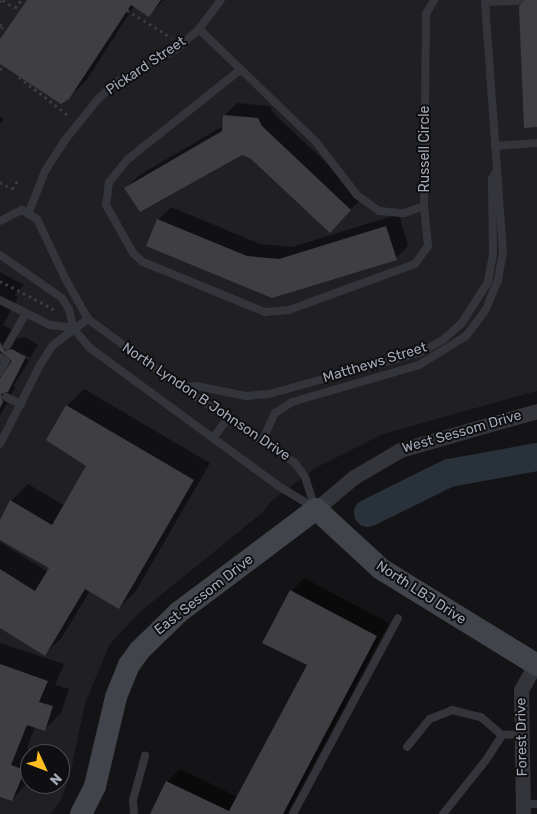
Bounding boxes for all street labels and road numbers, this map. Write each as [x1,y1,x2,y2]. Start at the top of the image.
street label: Pickard Street [103,33,189,99]
street label: Russell Circle [417,106,433,192]
street label: North Lyndon B Johnson Drive [119,339,293,465]
street label: Matthews Street [321,339,429,387]
street label: West Sessom Drive [400,407,524,457]
street label: East Sessom Drive [151,551,257,639]
street label: North LBJ Drive [373,558,469,628]
street label: Forest Drive [513,697,531,777]

